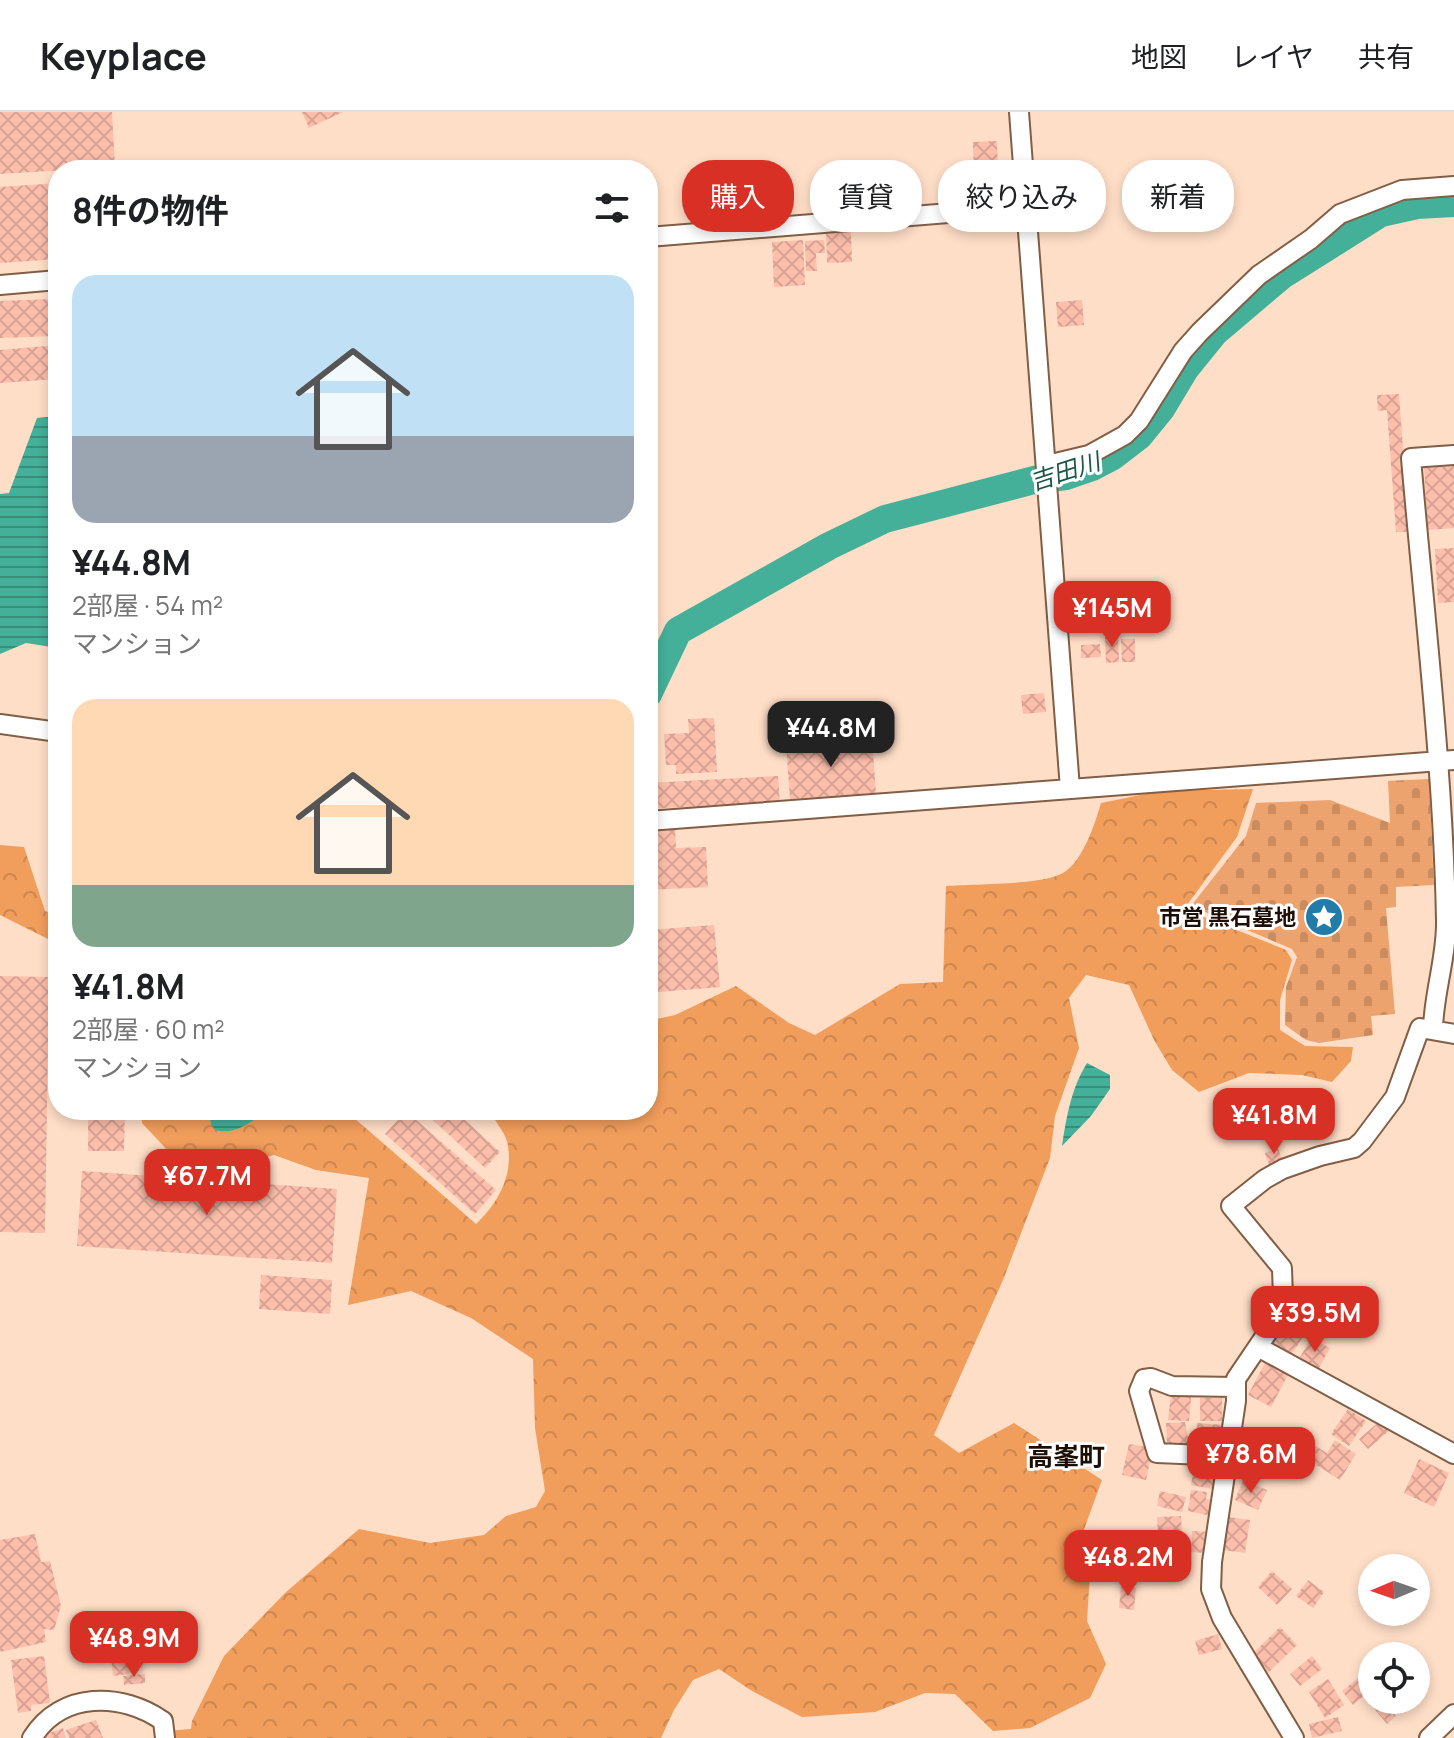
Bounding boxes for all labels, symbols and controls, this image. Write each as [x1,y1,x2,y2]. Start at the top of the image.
text: Keyplace [40,29,207,81]
text: 地図 [1131,37,1187,75]
text: レイヤ [1231,37,1314,75]
text: 共有 [1358,37,1414,75]
chip: 購入 [682,160,794,232]
chip: 賃貸 [810,160,922,232]
chip: 絞り込み [938,160,1106,232]
chip: 新着 [1122,160,1234,232]
icon: filters [590,186,634,230]
text: 8件の物件 [72,187,229,233]
icon: home [281,327,425,471]
water label: 吉田川 [1025,443,1107,497]
text: ¥44.8M [72,539,191,585]
pin: ¥145M [1056,581,1168,649]
text: 2部屋 · 54 m² [72,587,223,623]
text: ¥145M [1072,589,1152,625]
text: マンション [72,625,202,661]
pin: ¥44.8M [766,701,896,769]
text: ¥44.8M [786,709,876,745]
icon: home [281,751,425,895]
place icon: 市営 黒石墓地 [1303,896,1345,938]
place label: 市営 黒石墓地 [1160,902,1296,932]
text: ¥41.8M [72,963,185,1009]
text: 2部屋 · 60 m² [72,1011,225,1047]
text: マンション [72,1049,202,1085]
pin: ¥41.8M [1209,1088,1339,1156]
text: ¥41.8M [1231,1096,1317,1132]
pin: ¥67.7M [142,1149,272,1217]
text: ¥67.7M [162,1157,252,1193]
pin: ¥39.5M [1250,1286,1380,1354]
text: ¥39.5M [1269,1294,1361,1330]
pin: ¥78.6M [1186,1427,1316,1495]
text: ¥78.6M [1205,1435,1297,1471]
district label: 高峯町 [1027,1438,1105,1474]
pin: ¥48.2M [1063,1530,1193,1598]
text: ¥48.2M [1082,1538,1174,1574]
north arrow [1358,1554,1430,1626]
map controls [1358,1554,1430,1714]
pin: ¥48.9M [69,1611,199,1679]
text: ¥48.9M [88,1619,180,1655]
button: locate [1358,1642,1430,1714]

